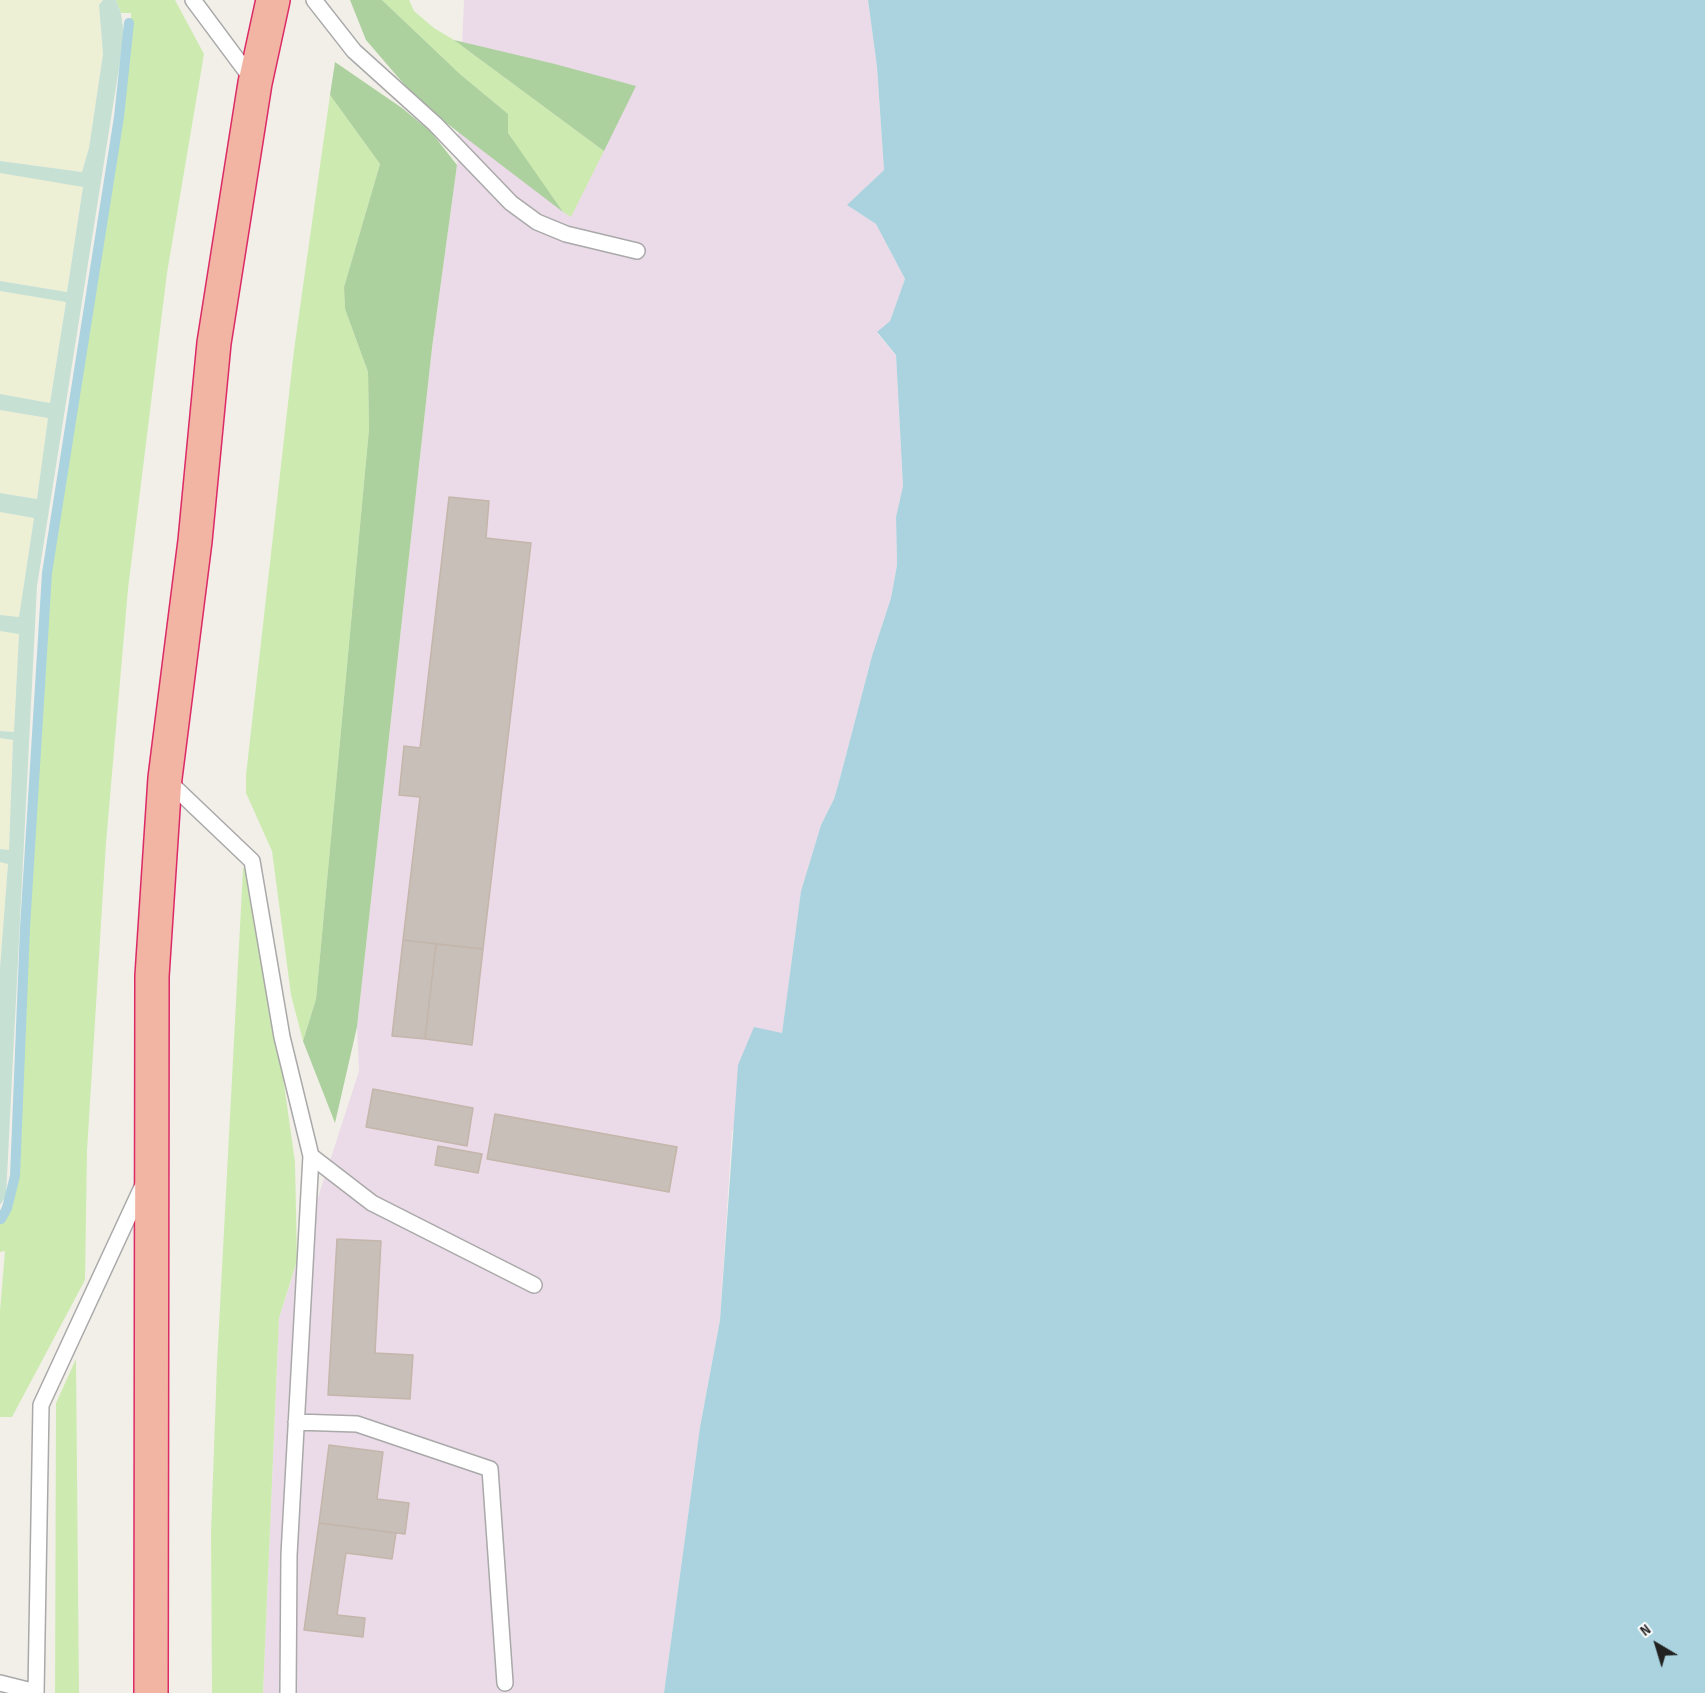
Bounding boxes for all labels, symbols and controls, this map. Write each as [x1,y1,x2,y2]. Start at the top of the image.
north arrow [1627,1615,1687,1675]
text: N [1636,1620,1655,1641]

